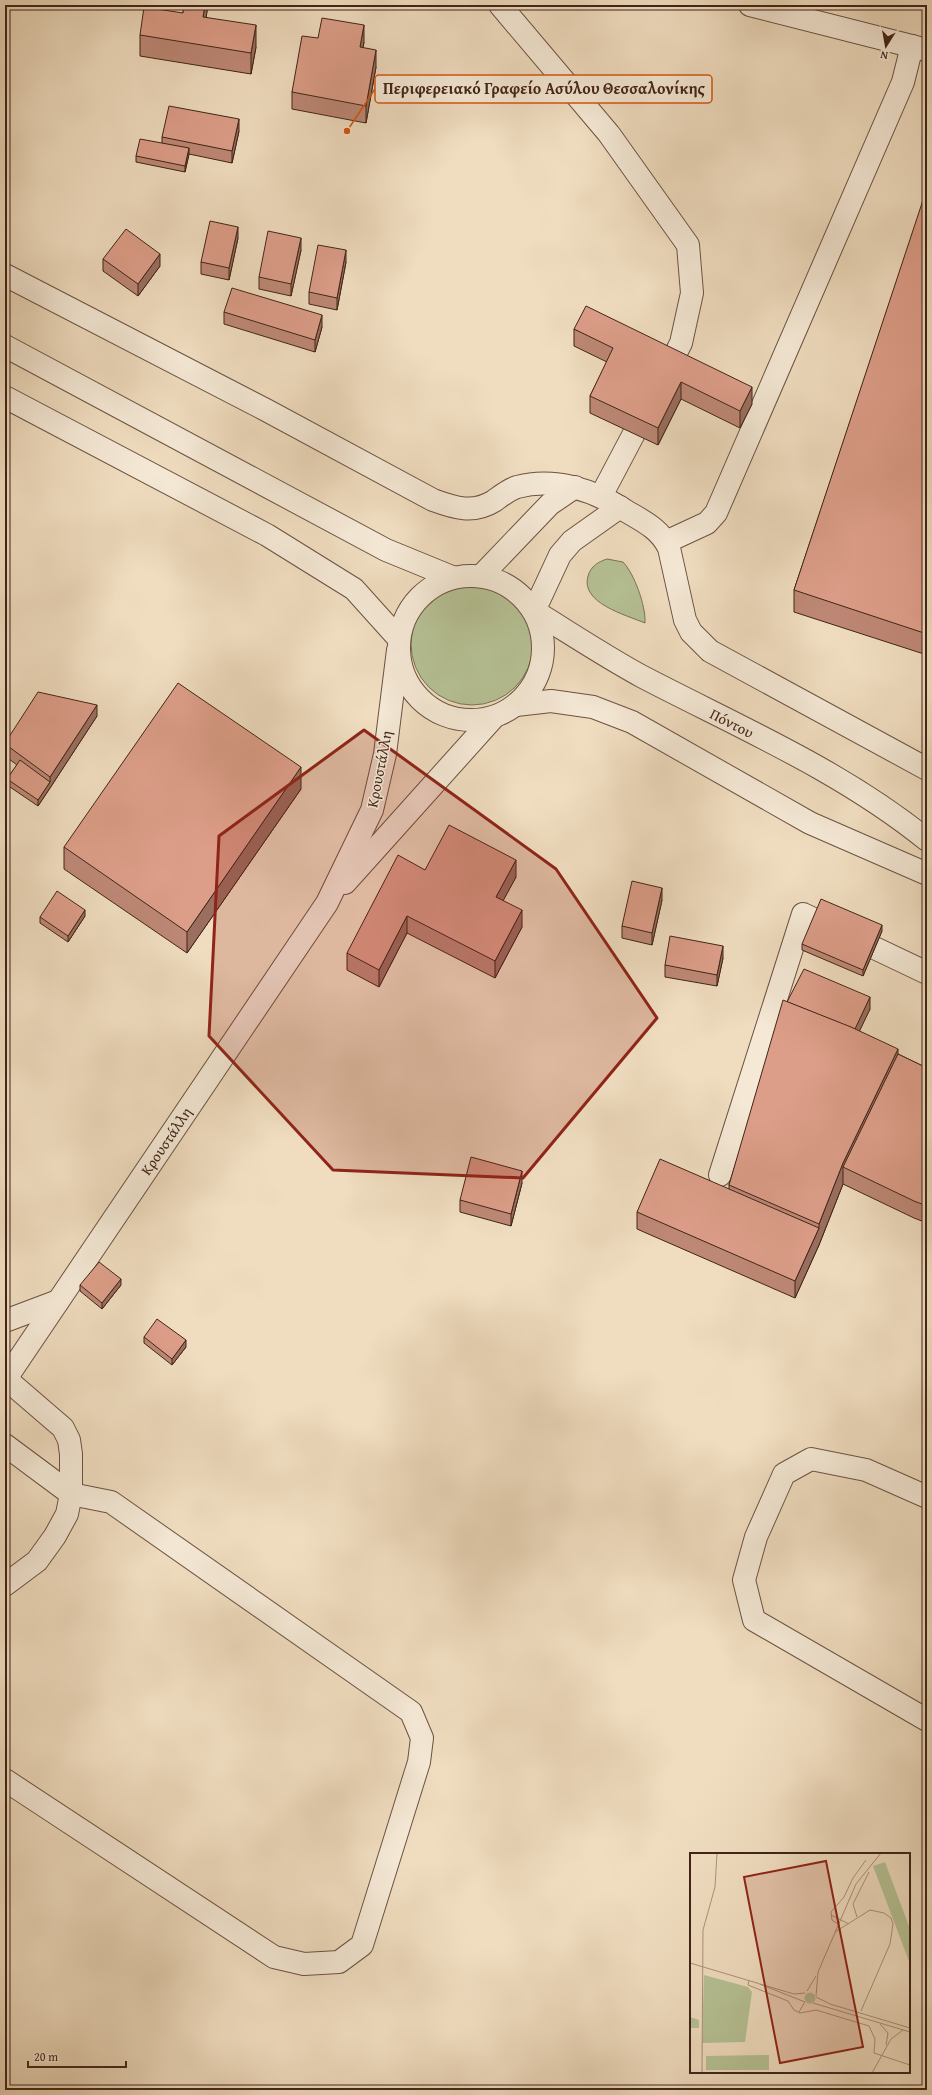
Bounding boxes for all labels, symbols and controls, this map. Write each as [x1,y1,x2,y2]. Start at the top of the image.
north arrow [866,26,906,66]
text: N [878,47,889,64]
callout: Περιφερειακό Γραφείο Ασύλου Θεσσαλονίκης [375,75,712,103]
text: Περιφερειακό Γραφείο Ασύλου Θεσσαλονίκης [383,76,706,100]
street label: Πόντου [706,703,758,743]
street label: Κρουστάλλη [361,729,397,809]
street label: Κρουστάλλη [136,1103,196,1179]
inset map [690,1853,910,2073]
scale bar [28,2043,126,2069]
text: 20 m [34,2048,58,2065]

